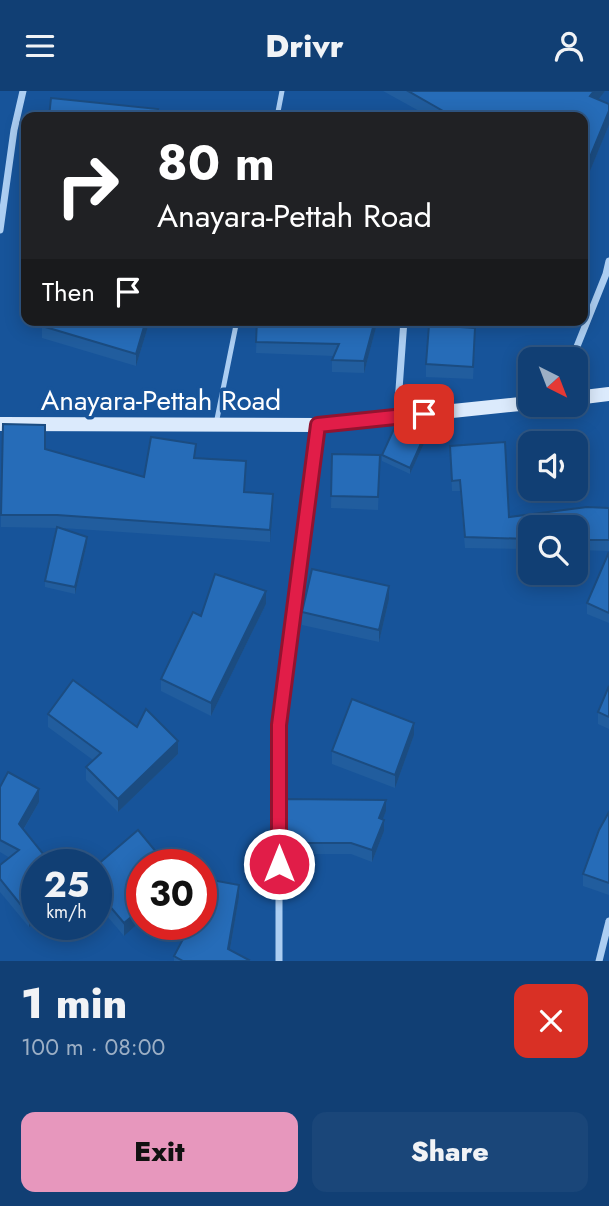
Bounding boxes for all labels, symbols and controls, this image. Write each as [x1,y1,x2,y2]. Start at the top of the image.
text: Drivr [265,23,344,69]
icon: menu [21,27,59,65]
icon: person [550,27,588,65]
text: 80 m [157,128,275,198]
icon: right [42,140,133,231]
text: Anayara-Pettah Road [157,193,432,239]
text: Then [42,273,95,311]
icon: arrive [109,273,147,311]
north arrow [518,347,588,417]
map controls [518,347,588,585]
street label: Anayara-Pettah Road [41,380,281,421]
pin [394,384,454,444]
icon: arrive [405,395,443,433]
button: sound [518,431,588,501]
button: search [518,515,588,585]
position arrow [242,827,316,901]
speed limit sign: 30 [126,849,217,940]
text: 25 [44,860,89,910]
text: km/h [46,899,87,925]
text: 1 min [21,973,127,1034]
button: close [514,984,588,1058]
text: 100 m · 08:00 [21,1030,165,1064]
button: Exit [21,1112,298,1192]
button: Share [312,1112,588,1192]

